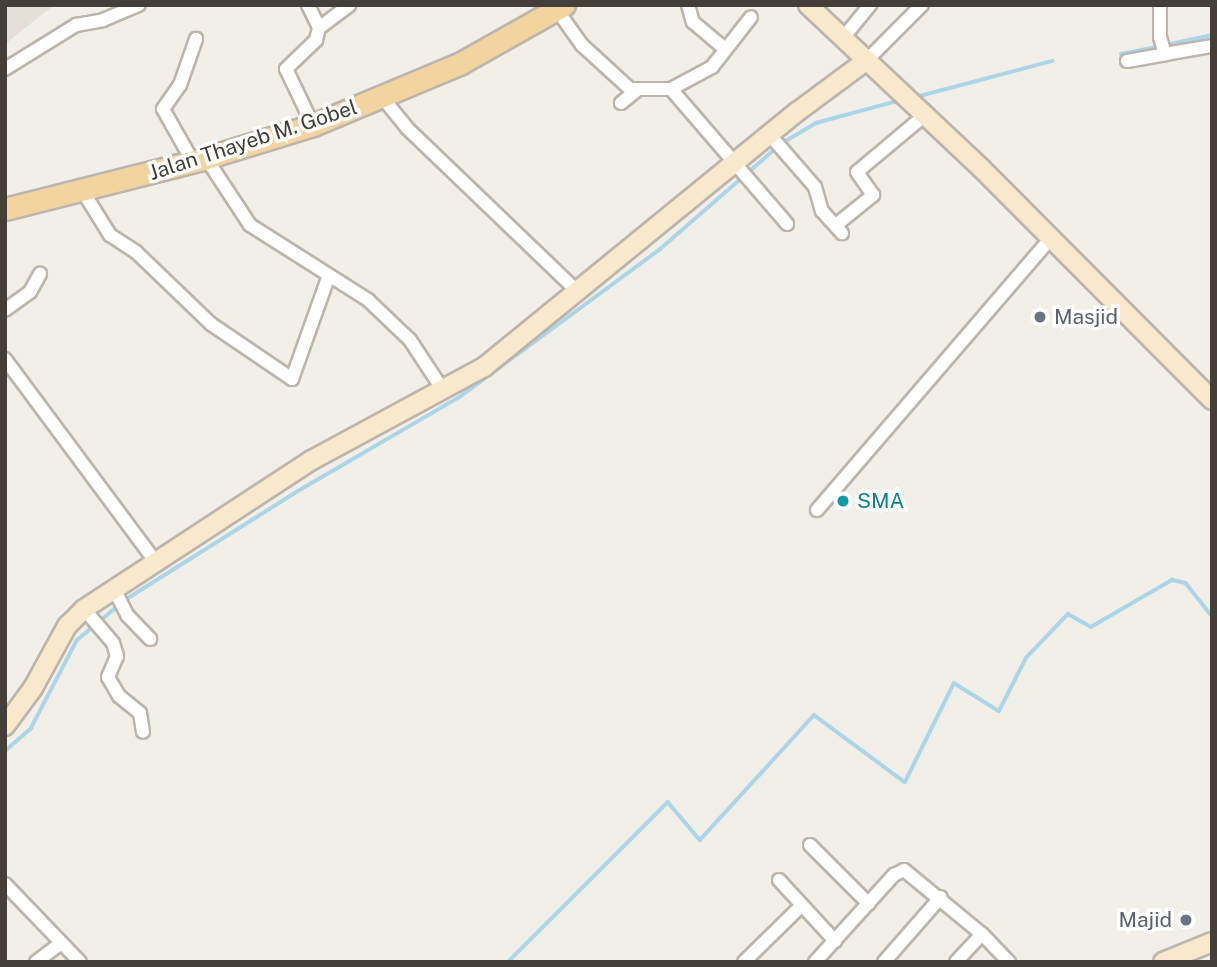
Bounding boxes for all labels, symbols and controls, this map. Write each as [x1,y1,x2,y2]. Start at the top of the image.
street label: Jalan Thayeb M. Gobel [146,94,360,186]
place label: Masjid [1054,304,1118,330]
marker: Masjid [1032,309,1048,325]
place label: SMA [857,488,905,514]
marker: SMA [835,493,851,509]
place label: Majid [1118,907,1172,933]
marker: Majid [1178,912,1194,928]

